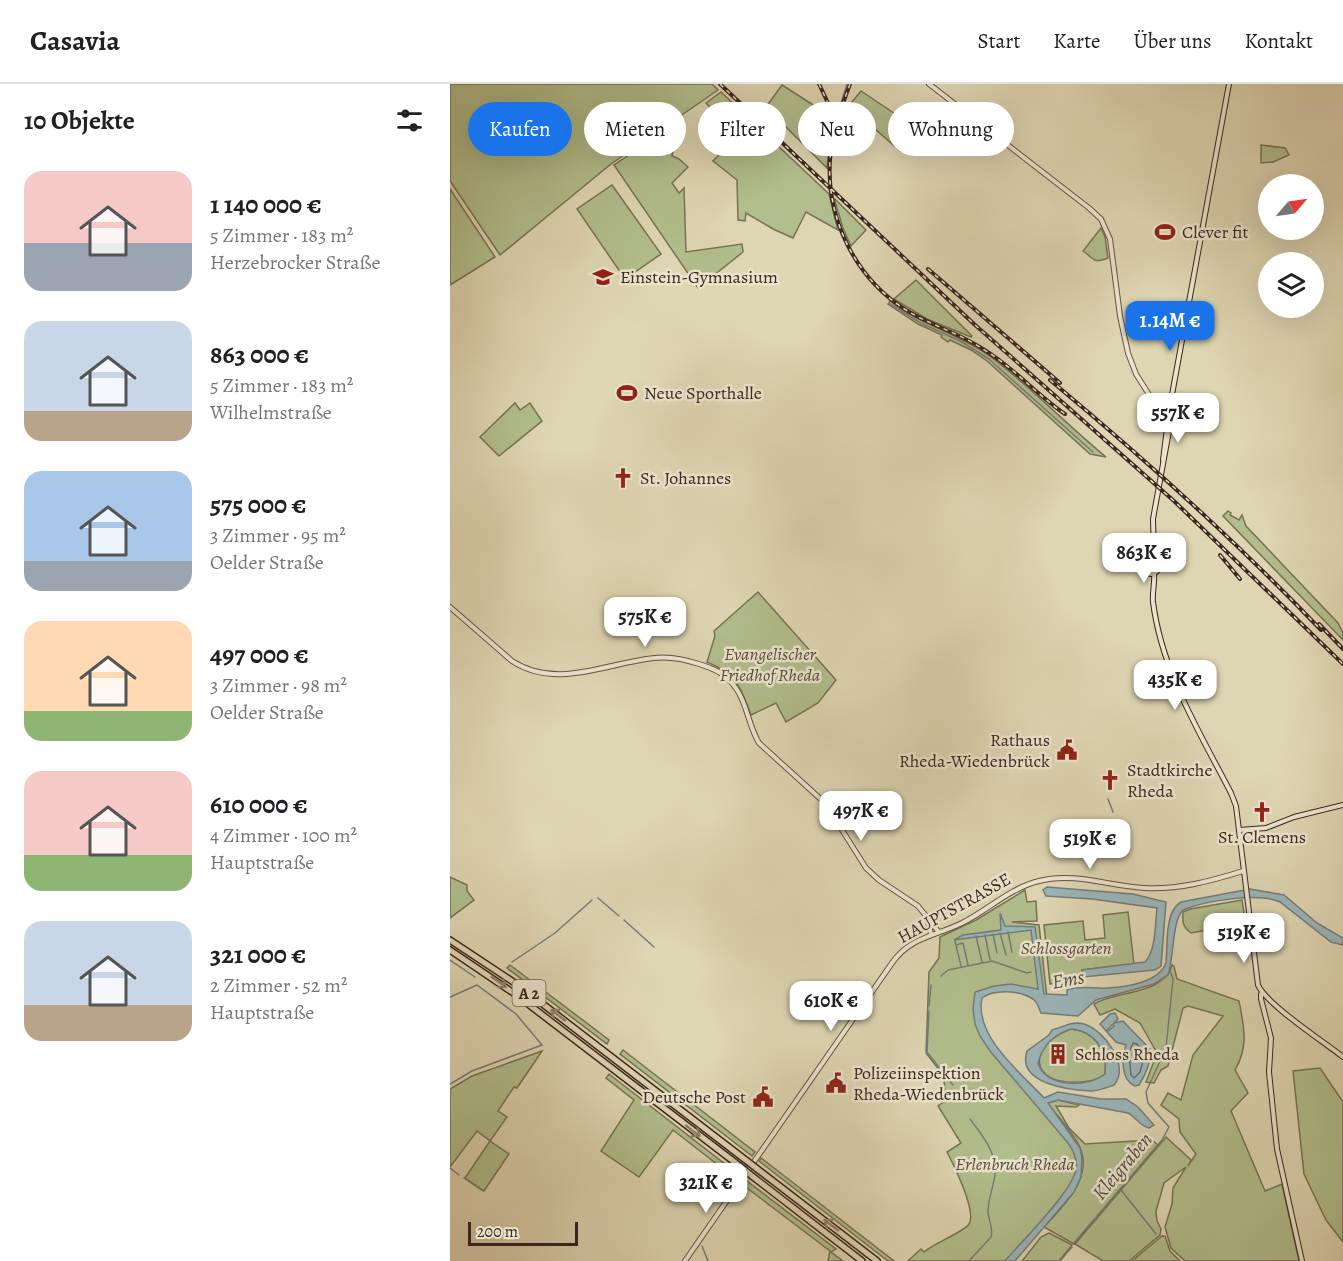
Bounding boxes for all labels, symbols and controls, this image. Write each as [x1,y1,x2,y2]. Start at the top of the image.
text: Casavia [30,22,120,60]
text: Start [978,27,1020,55]
text: Karte [1053,27,1101,55]
text: Über uns [1134,27,1211,55]
text: Kontakt [1244,27,1313,55]
chip: Kaufen [468,102,572,156]
chip: Mieten [584,102,686,156]
chip: Filter [698,102,786,156]
chip: Neu [798,102,876,156]
chip: Wohnung [888,102,1014,156]
text: 10 Objekte [24,103,135,138]
icon: filters [393,104,426,137]
north arrow [1258,174,1324,240]
map controls [1258,174,1324,318]
text: 1 140 000 € [210,187,322,222]
icon: home [72,195,144,267]
sports icon: Clever fit [1153,220,1177,244]
place label: Clever fit [1182,220,1249,244]
text: 5 Zimmer · 183 m² [210,222,353,249]
text: Herzebrocker Straße [210,249,380,276]
button: layers [1258,252,1324,318]
school or university icon: Einstein-Gymnasium [591,265,615,289]
place label: Einstein-Gymnasium [620,265,778,289]
pin: 1.14M € [1115,301,1225,352]
text: 1.14M € [1140,307,1201,334]
text: 863 000 € [210,337,309,372]
icon: home [72,345,144,417]
text: 5 Zimmer · 183 m² [210,372,353,399]
sports icon: Neue Sporthalle [615,381,639,405]
place label: Neue Sporthalle [644,381,762,405]
pin: 557K € [1129,393,1227,444]
text: Wilhelmstraße [210,399,332,426]
text: 557K € [1151,399,1205,426]
church icon: St. Johannes [611,466,635,490]
place label: St. Johannes [640,466,731,490]
text: 575 000 € [210,487,307,522]
icon: home [72,495,144,567]
text: 3 Zimmer · 95 m² [210,522,346,549]
pin: 863K € [1095,533,1193,584]
text: 863K € [1116,539,1172,566]
text: Oelder Straße [210,549,324,576]
pin: 575K € [596,597,694,648]
text: 575K € [618,603,672,630]
text: 497 000 € [210,637,309,672]
park label: Evangelischer Friedhof Rheda [720,642,820,687]
icon: home [72,645,144,717]
pin: 435K € [1126,660,1224,711]
text: 435K € [1148,666,1202,693]
text: 3 Zimmer · 98 m² [210,672,347,699]
text: Oelder Straße [210,699,324,726]
place label: Rathaus Rheda-Wiedenbrück [899,728,1050,773]
public building icon: Rathaus Rheda-Wiedenbrück [1055,738,1079,762]
place label: Stadtkirche Rheda [1127,758,1213,803]
church icon: Stadtkirche Rheda [1098,768,1122,792]
text: 610 000 € [210,787,308,822]
pin: 497K € [812,791,910,842]
icon: home [72,795,144,867]
text: 497K € [833,797,889,824]
church icon: St. Clemens [1250,800,1274,824]
pin: 519K € [1041,819,1139,870]
text: 4 Zimmer · 100 m² [210,822,357,849]
text: 519K € [1063,825,1117,852]
place label: St. Clemens [1218,825,1306,849]
text: Hauptstraße [210,849,314,876]
street label: HAUPTSTRASSE [893,867,1015,949]
pin: 519K € [1195,913,1293,964]
text: 519K € [1217,919,1271,946]
park label: Schlossgarten [1021,936,1111,960]
text: 321 000 € [210,937,306,972]
icon: home [72,945,144,1017]
water label: Ems [1050,963,1087,996]
text: 2 Zimmer · 52 m² [210,972,348,999]
one-way arrow [490,976,506,988]
road number: A 2 [512,980,546,1006]
pin: 610K € [782,981,880,1032]
text: 610K € [804,987,858,1014]
text: Hauptstraße [210,999,314,1026]
one-way arrow [550,1009,566,1022]
building icon: Schloss Rheda [1046,1042,1070,1066]
place label: Schloss Rheda [1075,1042,1180,1066]
place label: Polizeiinspektion Rheda-Wiedenbrück [853,1061,1004,1106]
public building icon: Polizeiinspektion Rheda-Wiedenbrück [824,1071,848,1095]
place label: Deutsche Post [642,1085,746,1109]
public building icon: Deutsche Post [751,1085,775,1109]
one-way arrow [685,1124,701,1137]
water label: Kleigraben [1086,1127,1159,1206]
park label: Erlenbruch Rheda [955,1152,1075,1176]
pin: 321K € [657,1163,755,1214]
text: 321K € [679,1169,733,1196]
scale bar [468,1219,578,1246]
one-way arrow [823,1219,839,1232]
text: 200 m [477,1221,518,1243]

